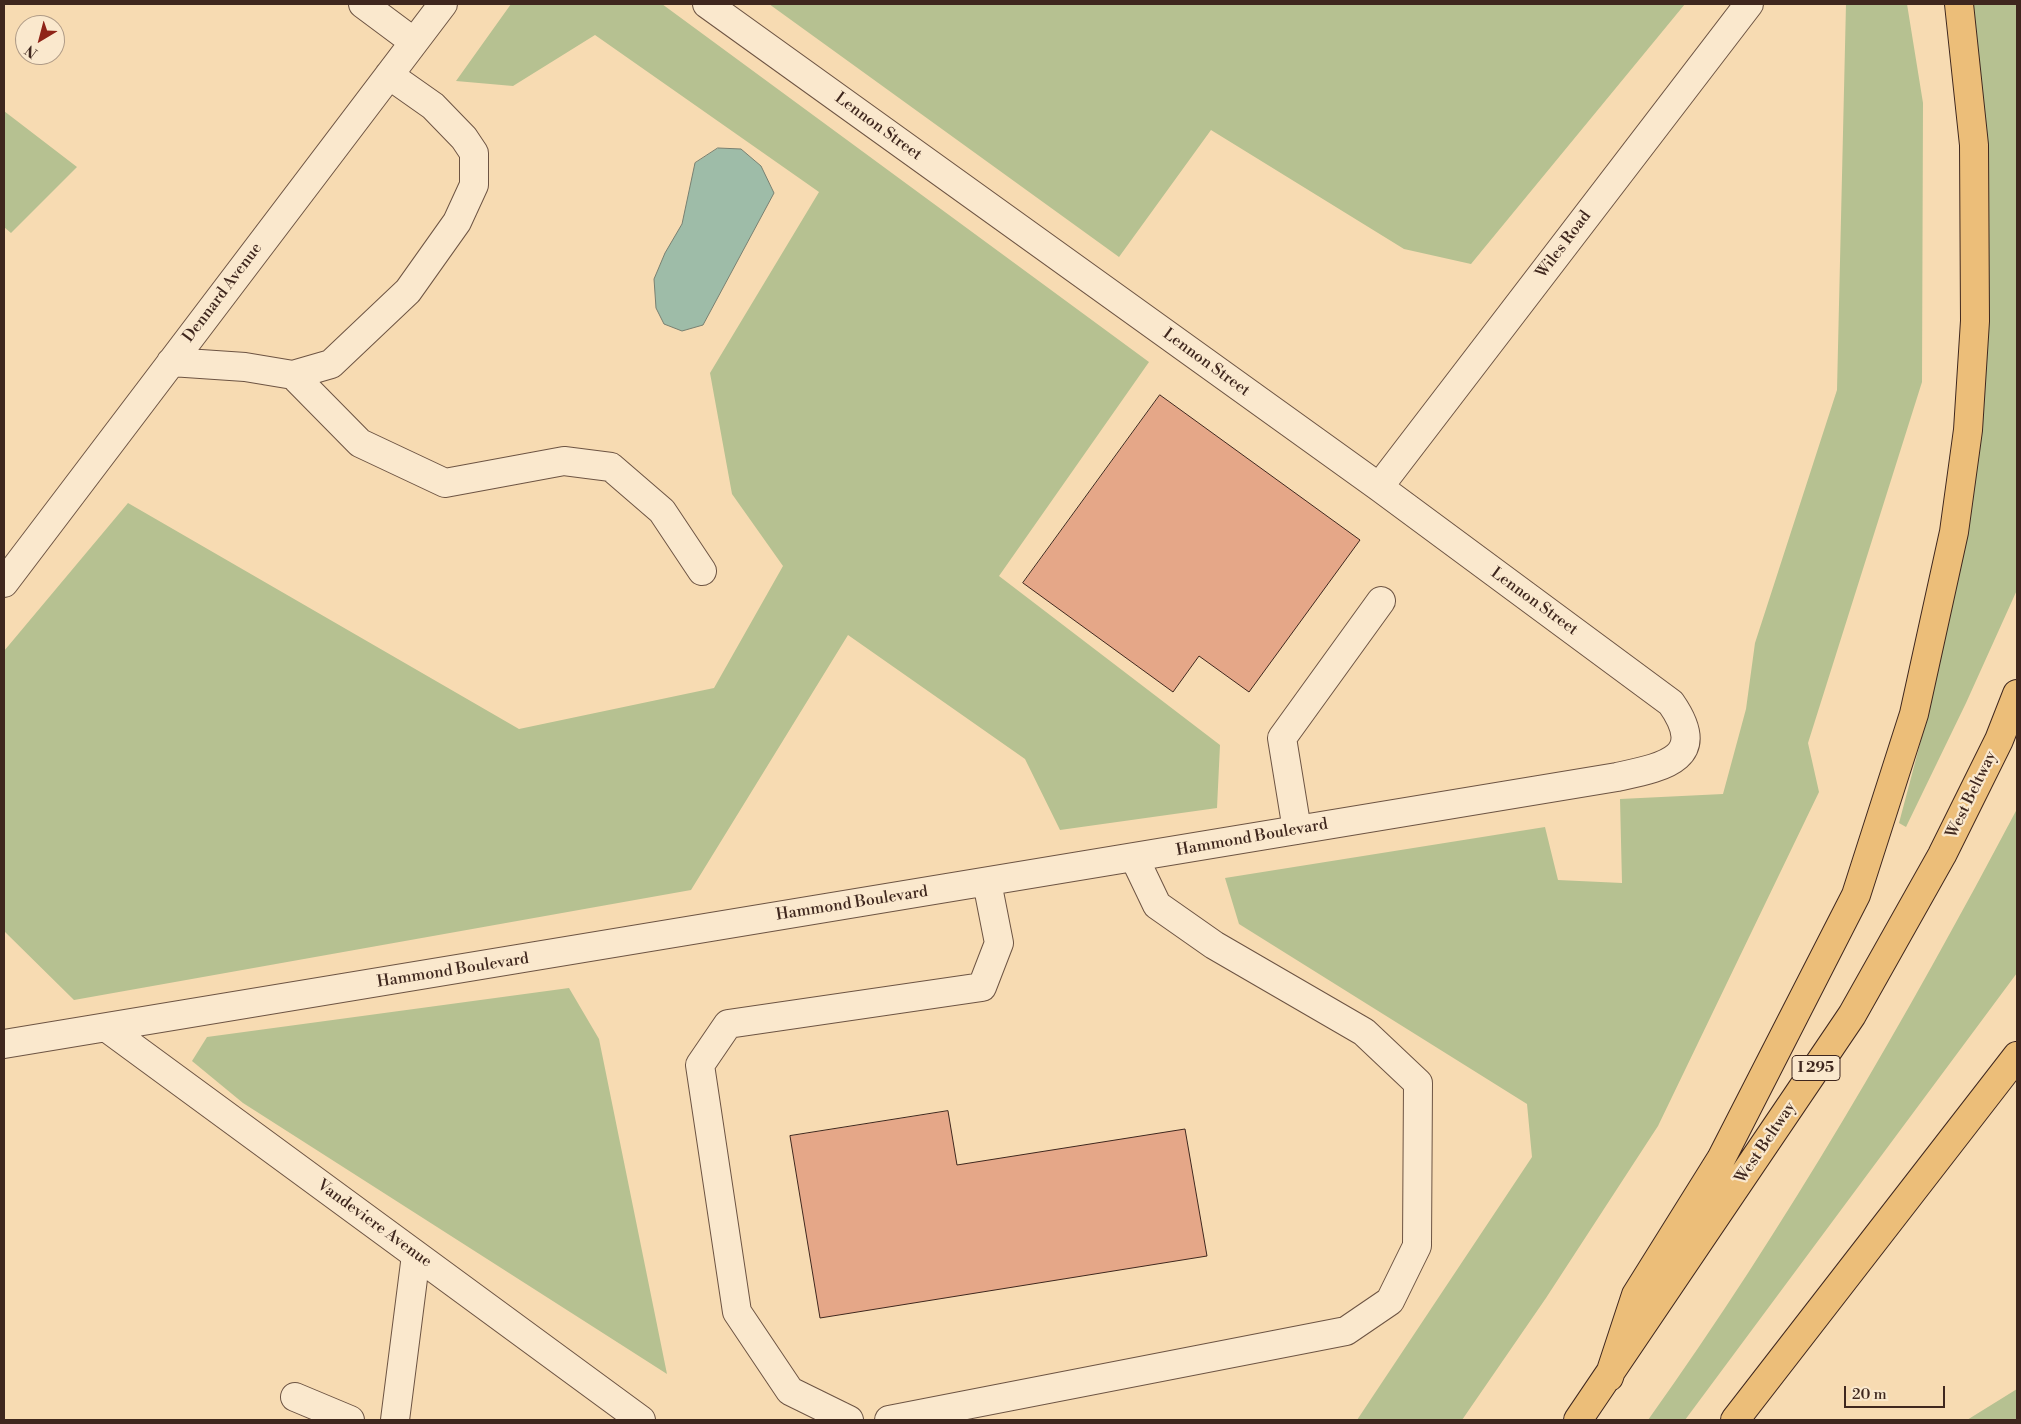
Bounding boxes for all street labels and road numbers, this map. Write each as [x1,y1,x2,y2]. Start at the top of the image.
street label: Lennon Street [831,89,925,165]
street label: Wiles Road [1532,208,1596,282]
street label: Dennard Avenue [179,239,267,347]
street label: Lennon Street [1159,325,1253,401]
street label: Lennon Street [1487,564,1581,640]
street label: West Beltway [1943,748,2001,842]
street label: Hammond Boulevard [1175,815,1329,861]
street label: Hammond Boulevard [775,882,929,926]
street label: Hammond Boulevard [376,949,530,993]
road number: I 295 [1792,1056,1840,1080]
street label: West Beltway [1732,1099,1800,1187]
street label: Vandeviere Avenue [313,1176,435,1272]

